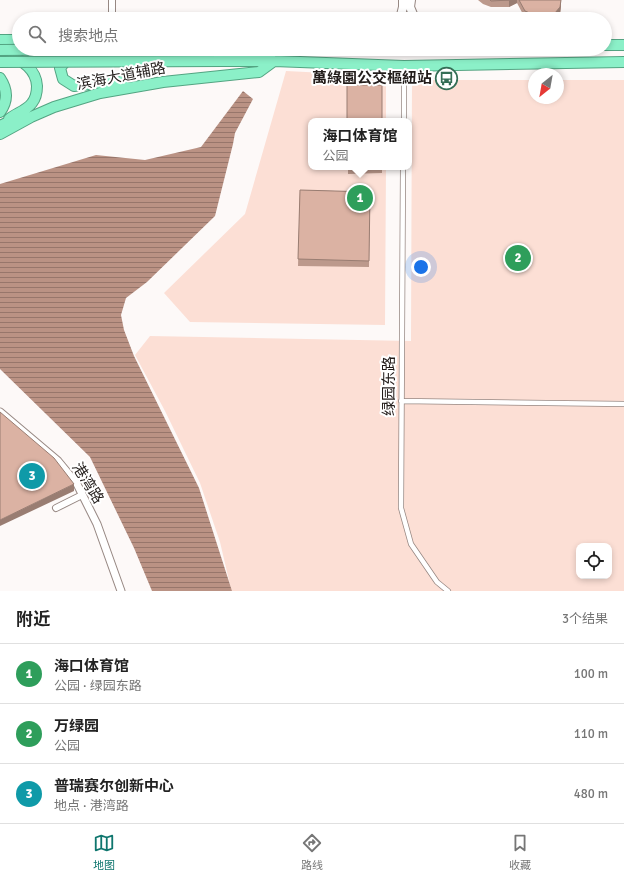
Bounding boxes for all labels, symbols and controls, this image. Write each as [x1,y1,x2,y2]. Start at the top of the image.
search box [12,12,612,56]
icon: search [26,23,48,45]
text: 搜索地点 [58,27,118,45]
street label: 滨海大道辅路 [75,59,167,93]
bus stop icon: 萬綠園公交樞紐站 [434,65,460,91]
north arrow [528,68,564,104]
place label: 萬綠園公交樞紐站 [312,69,432,87]
popup [308,118,412,170]
text: 海口体育馆 [322,127,398,145]
text: 公园 [322,148,349,164]
pin: 1 [347,183,373,213]
pin: 2 [505,243,531,273]
your location [411,257,431,277]
street label: 绿园东路 [380,356,398,416]
street label: 港湾路 [68,459,108,507]
pin: 3 [19,461,45,491]
map controls [576,543,612,579]
button: locate [576,543,612,579]
text: 附近 [16,609,50,630]
text: 3个结果 [562,611,608,627]
text: 海口体育馆 [54,657,129,675]
text: 1 [25,666,33,682]
text: 100 m [574,666,608,682]
text: 公园 · 绿园东路 [54,678,142,694]
text: 万绿园 [54,717,99,735]
text: 2 [25,726,33,742]
text: 110 m [574,726,608,742]
text: 公园 [54,738,80,754]
text: 普瑞赛尔创新中心 [54,777,174,795]
text: 3 [25,786,33,802]
text: 480 m [574,786,608,802]
text: 地点 · 港湾路 [54,798,129,814]
tab: 地图 [93,832,115,872]
tab: 路线 [301,832,323,872]
tab: 收藏 [509,832,531,872]

